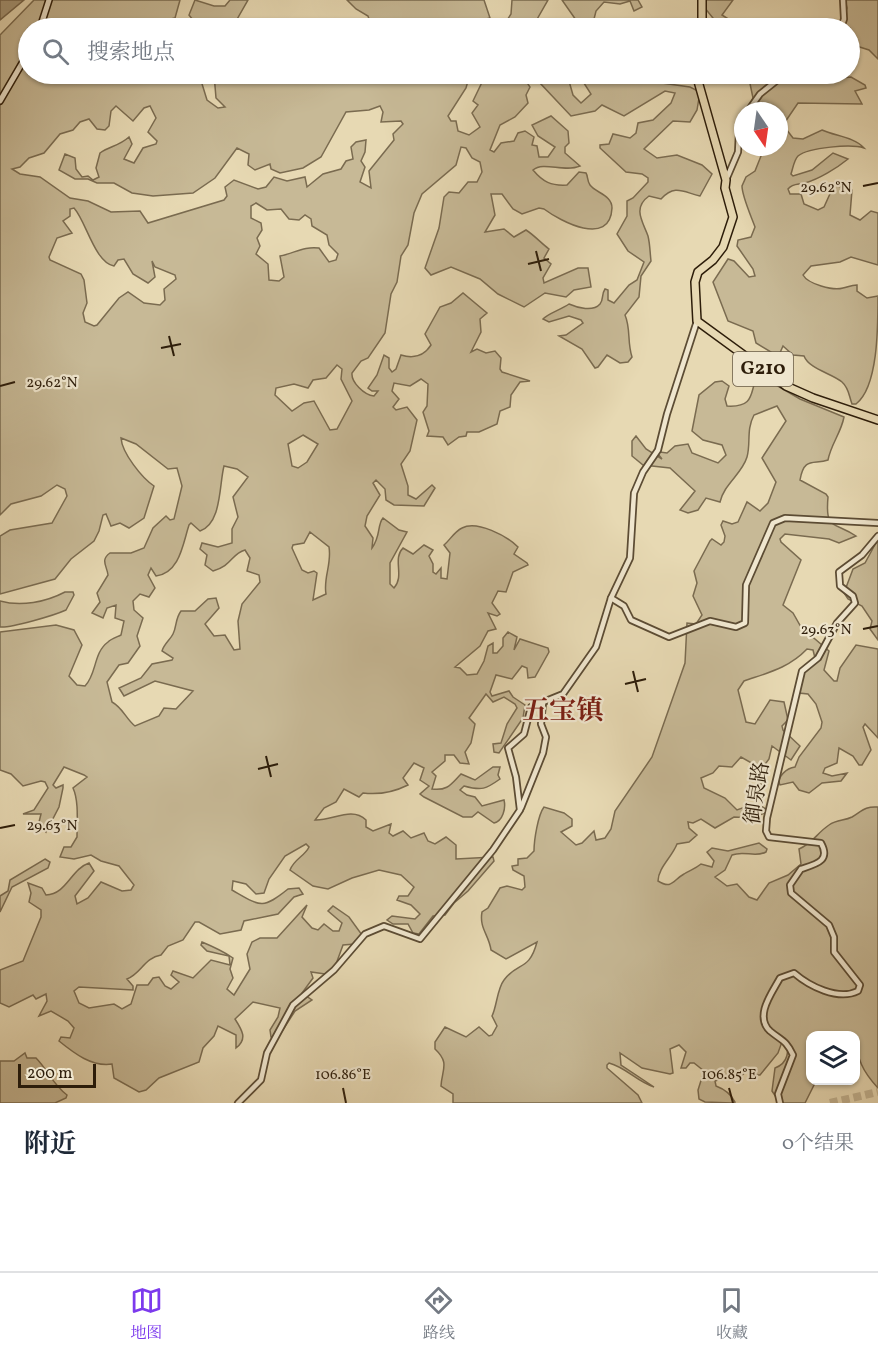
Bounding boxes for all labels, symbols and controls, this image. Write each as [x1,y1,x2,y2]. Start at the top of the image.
search box [18,18,860,84]
icon: search [39,35,72,68]
text: 搜索地点 [87,38,175,69]
north arrow [734,102,788,156]
text: 29.62°N [800,178,852,199]
road number: G210 [733,352,793,386]
text: 29.62°N [26,373,78,394]
text: 29.63°N [800,620,852,641]
district label: 五宝镇 [523,693,604,731]
street label: 御泉路 [739,760,777,826]
text: 29.63°N [26,816,78,837]
map controls [806,1031,860,1085]
button: layers [806,1031,860,1085]
scale bar [18,1061,96,1088]
text: 200 m [27,1063,72,1085]
text: 106.86°E [315,1065,371,1086]
text: 106.85°E [701,1065,757,1086]
text: 附近 [24,1127,76,1163]
text: 0个结果 [782,1130,854,1158]
tab: 地图 [130,1284,163,1345]
tab: 路线 [422,1284,455,1345]
tab: 收藏 [715,1284,748,1345]

